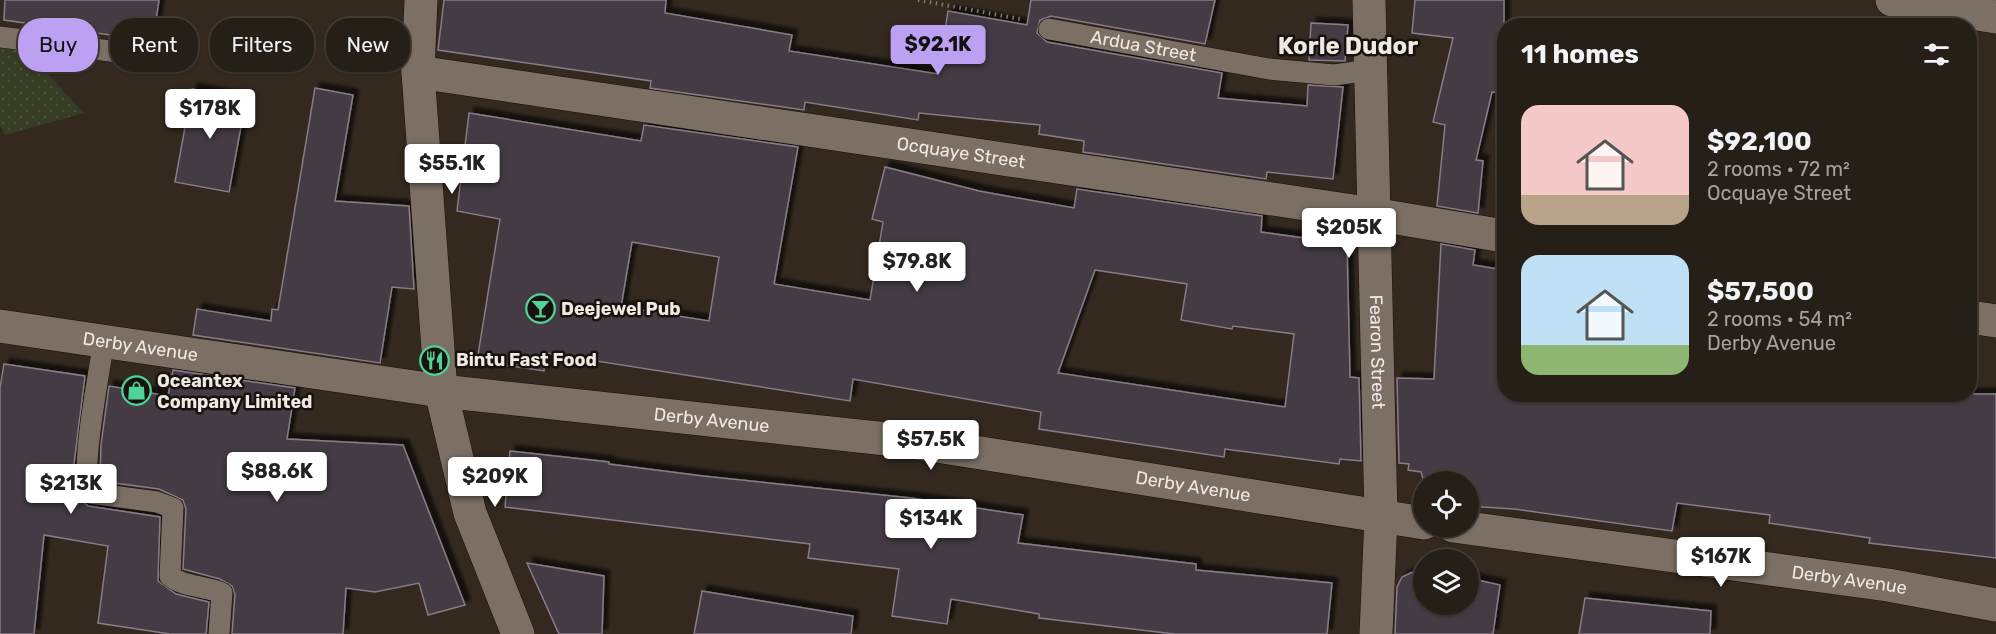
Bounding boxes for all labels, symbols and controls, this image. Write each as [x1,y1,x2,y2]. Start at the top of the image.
chip: Buy [18,18,98,72]
chip: Rent [110,18,198,72]
chip: Filters [210,18,314,72]
chip: New [326,18,410,72]
pin: $92.1K [889,25,987,76]
street label: Ardua Street [1089,26,1198,67]
text: $92.1K [905,32,971,56]
district label: Korle Dudor [1278,32,1418,60]
icon: filters [1920,38,1953,71]
text: 11 homes [1521,39,1639,70]
pin: $178K [168,89,252,140]
text: $178K [179,96,241,120]
text: $92,100 [1707,126,1812,157]
icon: home [1569,129,1641,201]
street label: Ocquaye Street [895,132,1027,173]
pin: $55.1K [403,144,501,195]
text: $55.1K [419,151,485,175]
text: 2 rooms · 72 m² [1707,157,1850,181]
text: Ocquaye Street [1707,181,1851,205]
pin: $205K [1307,208,1391,259]
text: $205K [1316,215,1382,239]
pin: $79.8K [868,242,966,293]
text: $79.8K [882,249,952,273]
text: $57,500 [1707,276,1814,307]
icon: home [1569,279,1641,351]
bar icon: Deejewel Pub [524,293,556,325]
street label: Fearon Street [1365,294,1389,410]
place label: Deejewel Pub [561,298,681,320]
text: 2 rooms · 54 m² [1707,307,1852,331]
street label: Derby Avenue [81,327,200,366]
text: Derby Avenue [1707,331,1836,355]
restaurant icon: Bintu Fast Food [419,344,451,376]
place label: Bintu Fast Food [456,349,597,371]
place label: Oceantex Company Limited [157,370,312,413]
shop icon: Oceantex Company Limited [120,375,152,407]
street label: Derby Avenue [653,403,771,437]
pin: $57.5K [882,420,980,471]
text: $57.5K [897,427,965,451]
pin: $88.6K [228,452,326,503]
pin: $209K [453,457,537,508]
text: $88.6K [241,459,313,483]
pin: $213K [29,464,113,515]
text: $209K [462,464,528,488]
street label: Derby Avenue [1134,467,1252,506]
text: $213K [40,471,102,495]
map controls [1413,471,1479,615]
button: locate [1413,471,1479,537]
pin: $134K [889,499,973,550]
text: $134K [899,506,963,530]
pin: $167K [1679,537,1763,588]
text: $167K [1691,544,1751,568]
button: layers [1413,549,1479,615]
street label: Derby Avenue [1790,561,1909,599]

